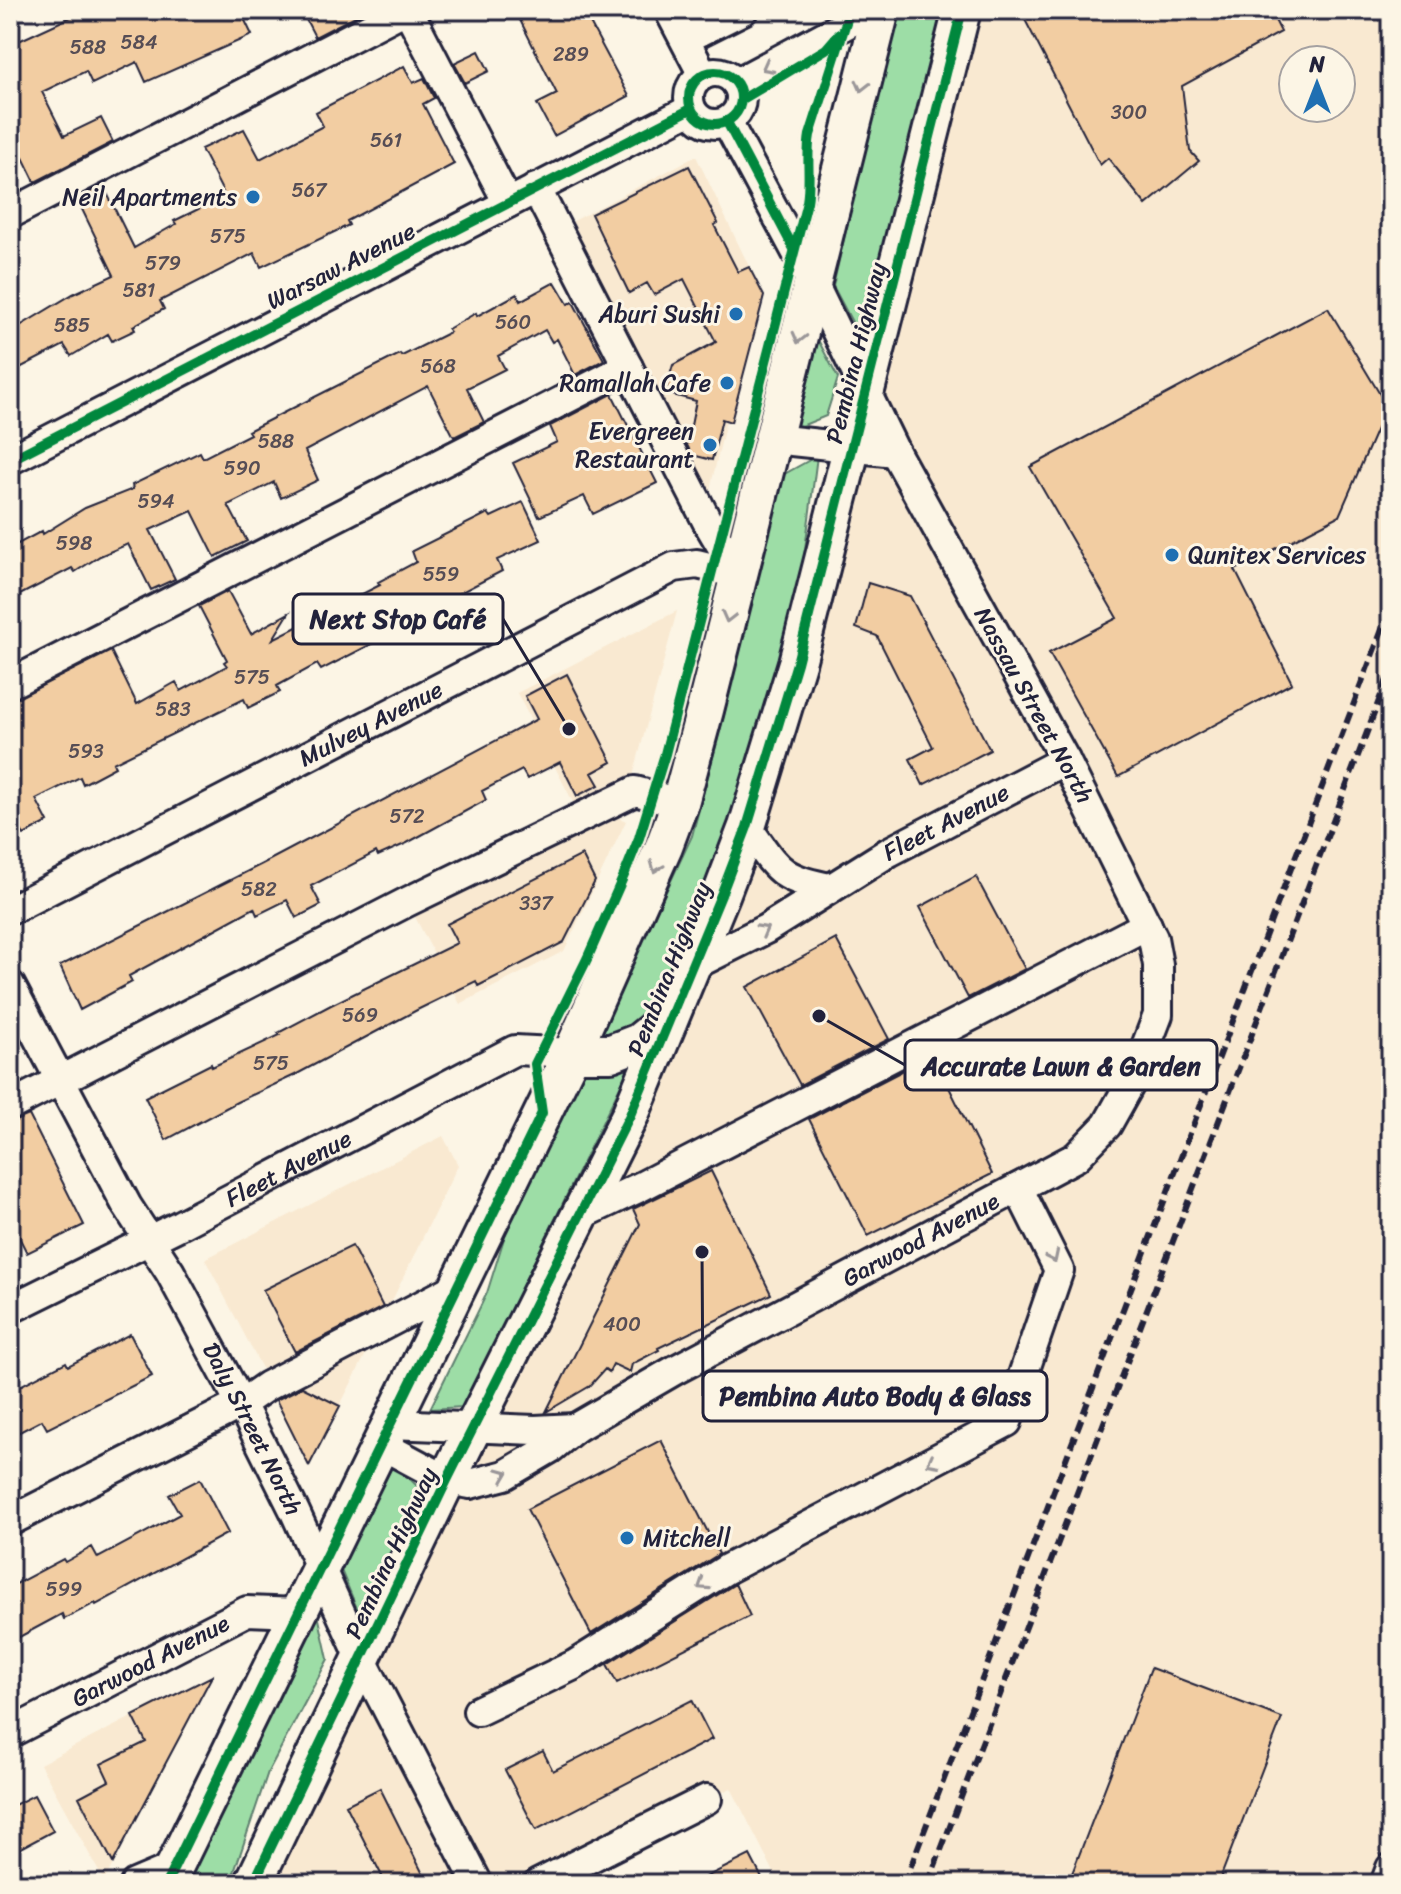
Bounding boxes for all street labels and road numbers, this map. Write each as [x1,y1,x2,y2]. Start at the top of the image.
street label: Warsaw Avenue [259,210,423,322]
street label: Pembina Highway [813,257,899,448]
street label: Nassau Street North [962,599,1106,811]
street label: Mulvey Avenue [291,669,451,779]
street label: Fleet Avenue [875,772,1017,873]
street label: Pembina Highway [615,875,723,1063]
street label: Fleet Avenue [218,1118,359,1219]
street label: Garwood Avenue [834,1180,1007,1299]
street label: Daly Street North [191,1335,314,1523]
street label: Pembina Highway [333,1460,449,1646]
street label: Garwood Avenue [64,1602,237,1719]

